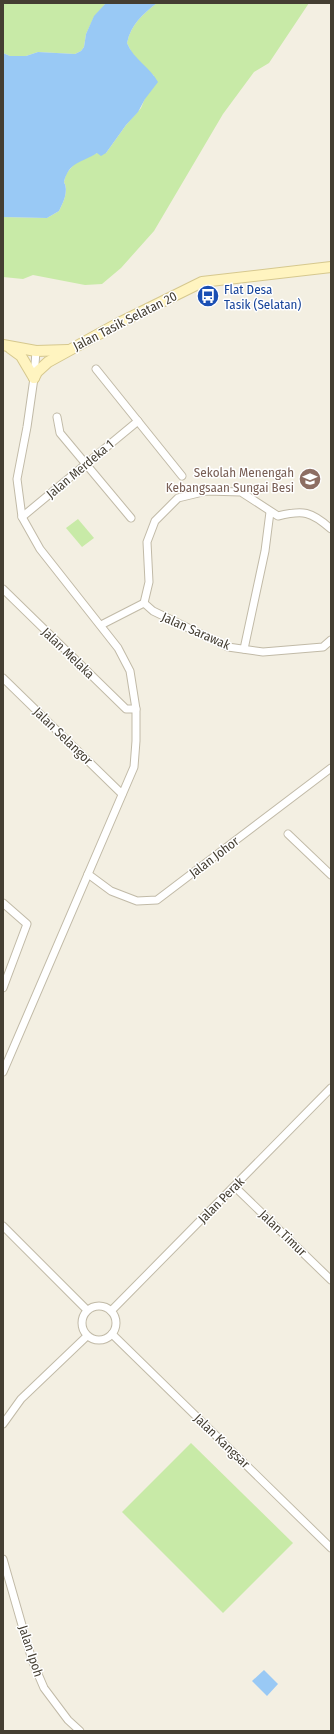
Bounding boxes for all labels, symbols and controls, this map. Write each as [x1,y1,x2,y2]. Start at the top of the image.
place label: Flat Desa Tasik (Selatan) [224,282,301,312]
bus stop icon: Flat Desa Tasik (Selatan) [195,283,221,309]
street label: Jalan Tasik Selatan 20 [71,288,180,354]
street label: Jalan Merdeka 1 [43,437,117,501]
place label: Sekolah Menengah Kebangsaan Sungai Besi [166,465,294,495]
school or university icon: Sekolah Menengah Kebangsaan Sungai Besi [297,466,323,492]
street label: Jalan Sarawak [159,609,233,653]
street label: Jalan Melaka [39,624,97,682]
street label: Jalan Selangor [30,704,96,768]
street label: Jalan Johor [186,833,242,880]
street label: Jalan Perak [195,1173,248,1226]
street label: Jalan Timur [256,1207,310,1260]
street label: Jalan Kangsar [191,1411,253,1472]
street label: Jalan Ipoh [16,1623,46,1679]

